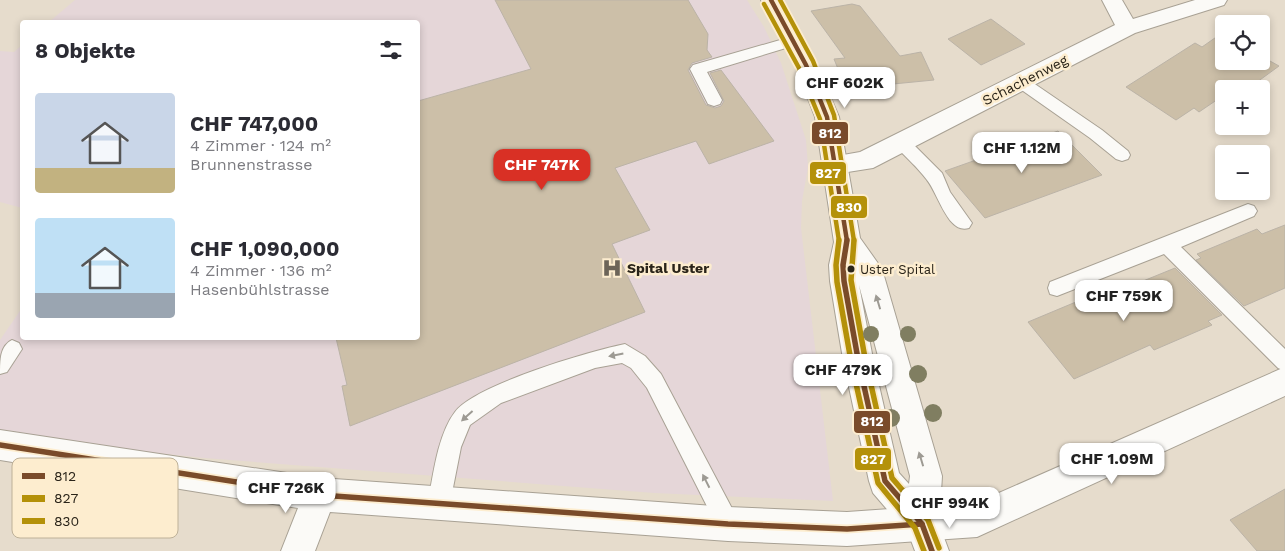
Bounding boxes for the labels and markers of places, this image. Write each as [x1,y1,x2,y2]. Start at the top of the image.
pin: CHF 602K [793,66,897,109]
pin: CHF 1.12M [965,132,1079,174]
pin: CHF 747K [490,148,594,191]
hospital icon: Spital Uster [601,257,623,279]
place label: Spital Uster [627,260,709,276]
place label: Uster Spital [860,262,935,277]
marker: Uster Spital [846,264,856,274]
pin: CHF 759K [1072,280,1176,322]
pin: CHF 479K [791,354,895,396]
pin: CHF 1.09M [1055,442,1169,485]
pin: CHF 726K [234,472,338,514]
pin: CHF 994K [898,486,1002,529]

